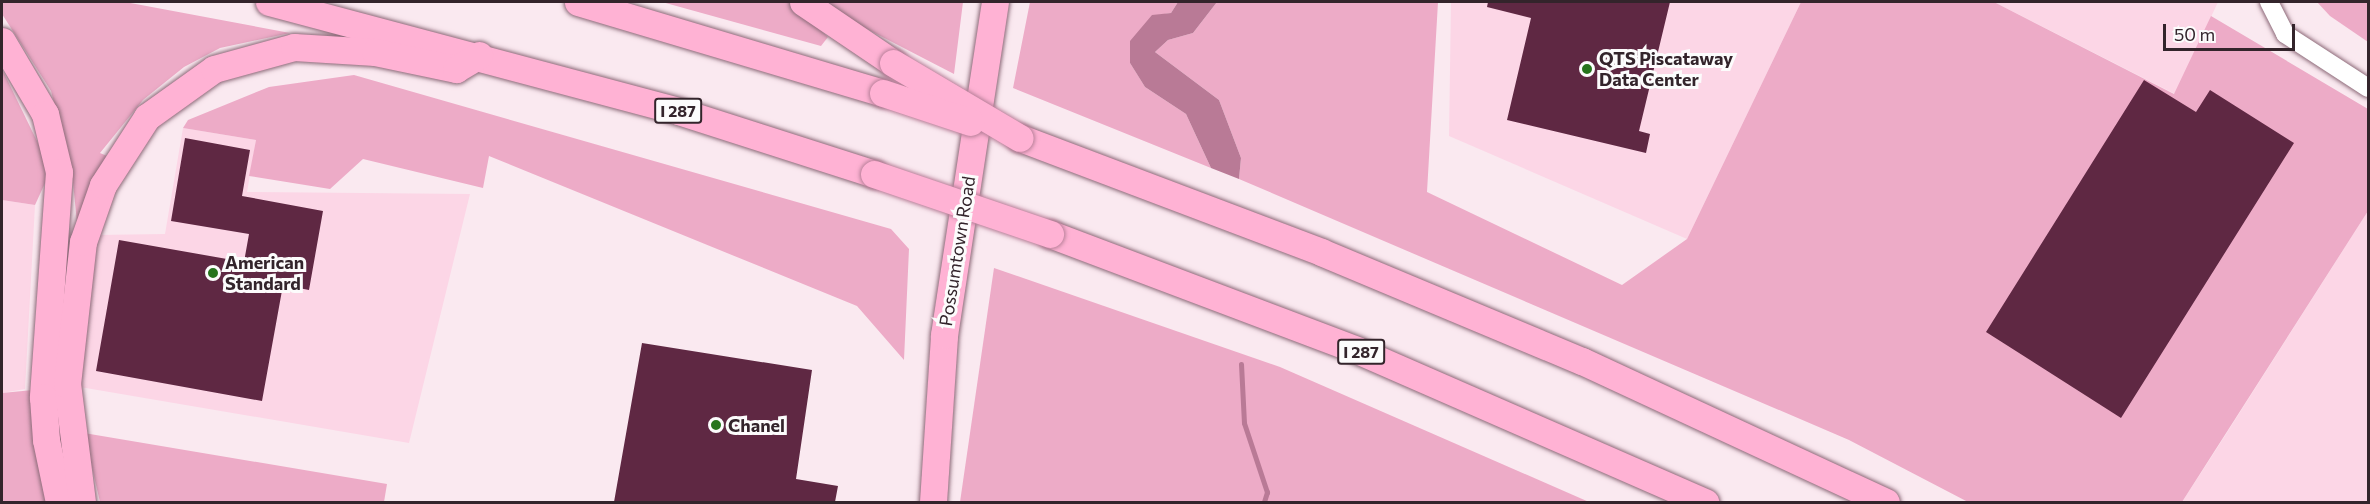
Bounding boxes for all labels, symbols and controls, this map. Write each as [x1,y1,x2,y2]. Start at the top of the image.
scale bar [2166,12,2298,50]
text: 50 m [2174,23,2215,45]
place label: QTS Piscataway Data Center [1599,48,1733,90]
marker: QTS Piscataway Data Center [1580,62,1594,76]
road number: I 287 [654,98,702,124]
street label: Possumtown Road [934,174,980,328]
place label: American Standard [225,252,304,294]
marker: American Standard [206,266,220,280]
road number: I 287 [1337,339,1385,365]
place label: Chanel [728,414,785,436]
marker: Chanel [709,418,723,432]

